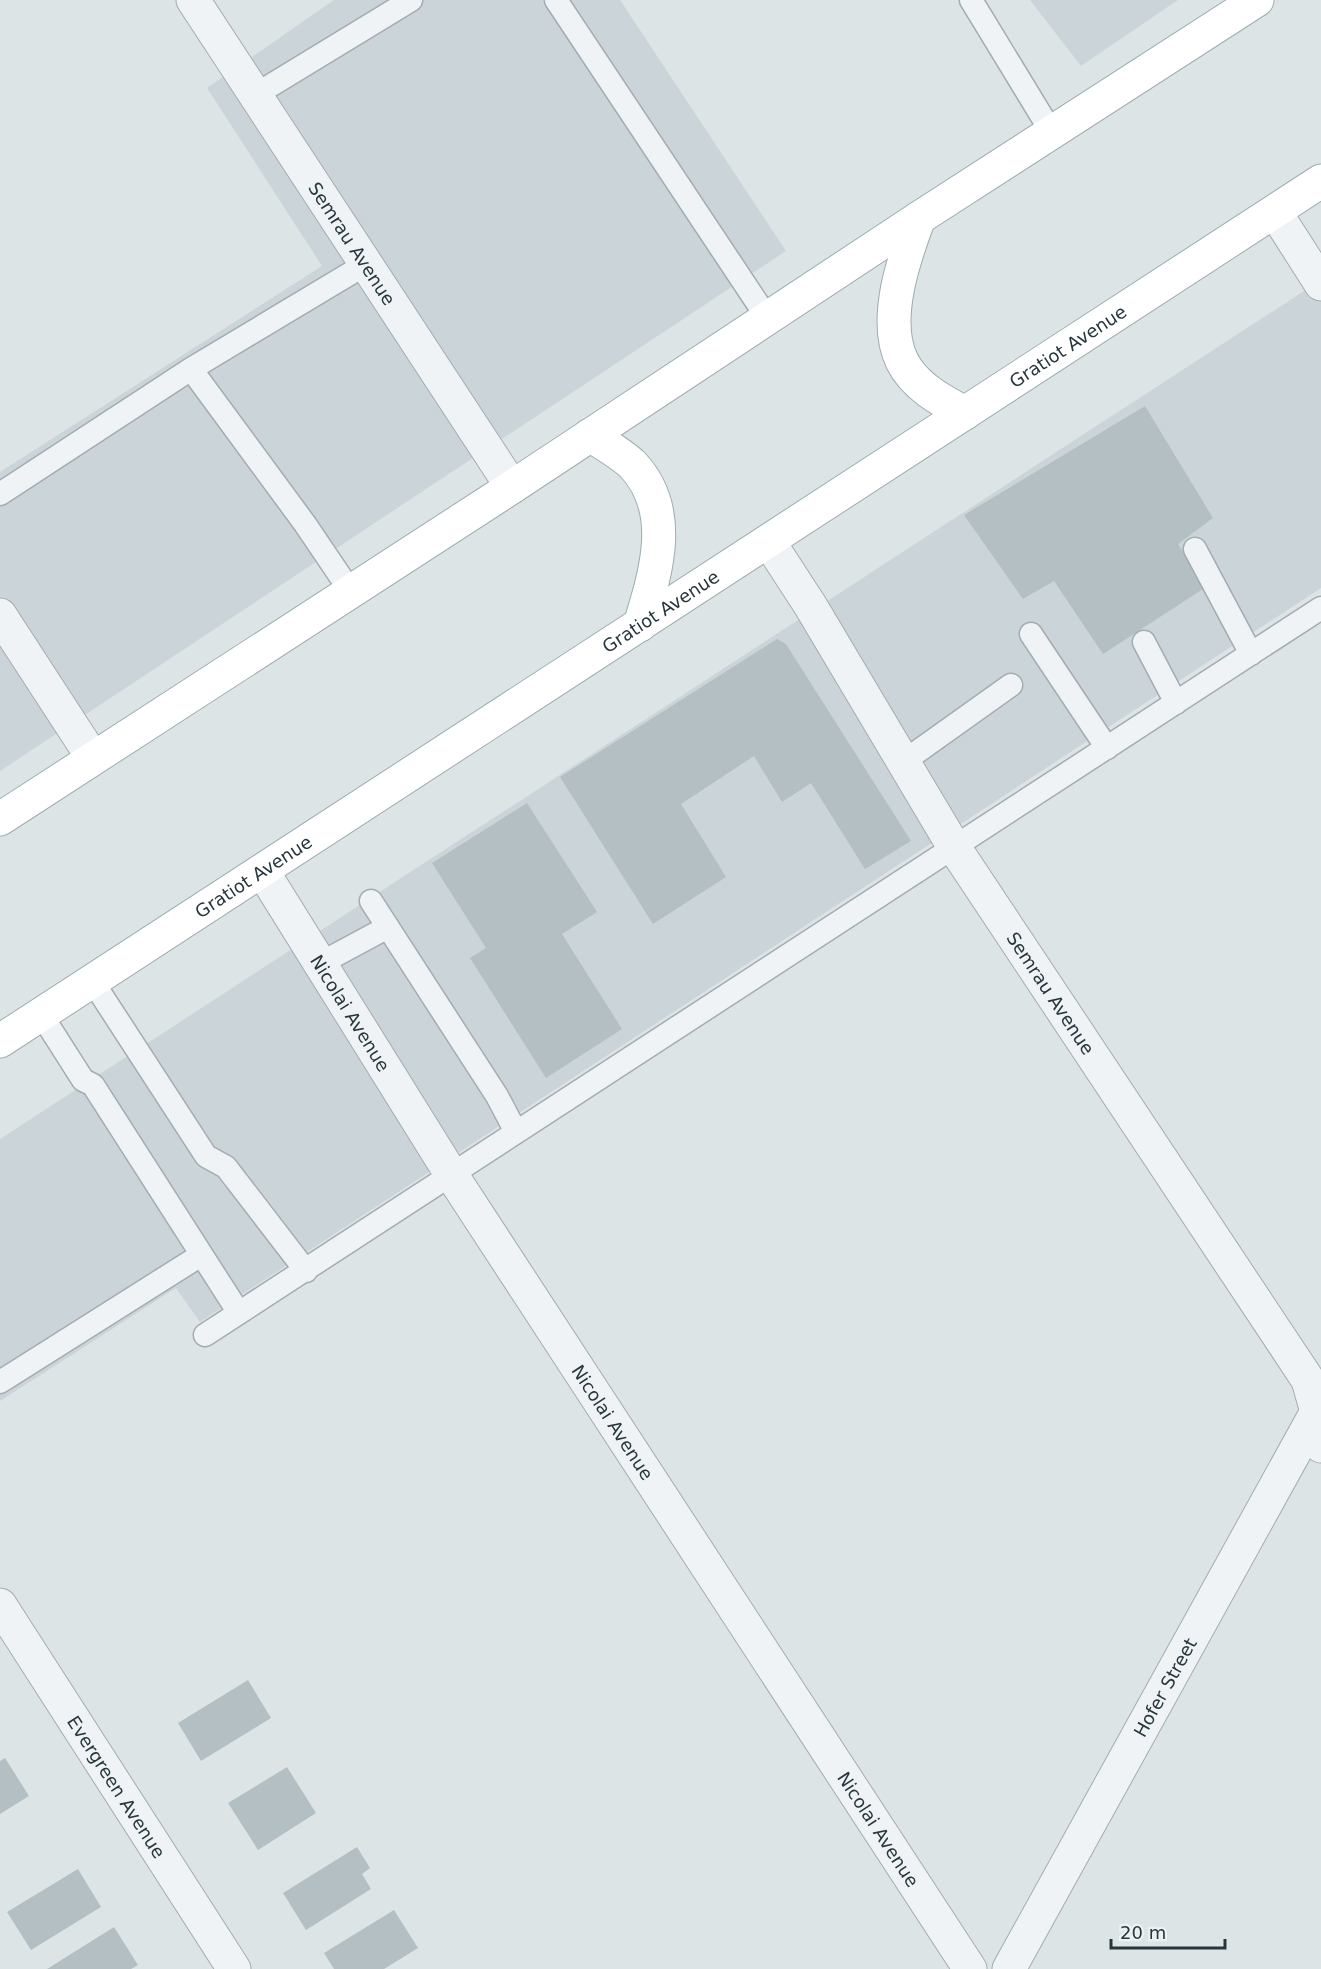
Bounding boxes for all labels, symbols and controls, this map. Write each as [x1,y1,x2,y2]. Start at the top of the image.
street label: Semrau Avenue [305,178,400,309]
street label: Gratiot Avenue [1005,300,1130,392]
street label: Gratiot Avenue [598,565,723,657]
street label: Gratiot Avenue [191,831,315,922]
street label: Semrau Avenue [1003,928,1099,1058]
street label: Nicolai Avenue [307,951,395,1075]
street label: Nicolai Avenue [568,1361,658,1484]
street label: Hofer Street [1129,1634,1200,1740]
street label: Evergreen Avenue [63,1712,170,1862]
street label: Nicolai Avenue [833,1768,924,1891]
scale bar [1111,1912,1225,1950]
text: 20 m [1120,1922,1166,1943]

